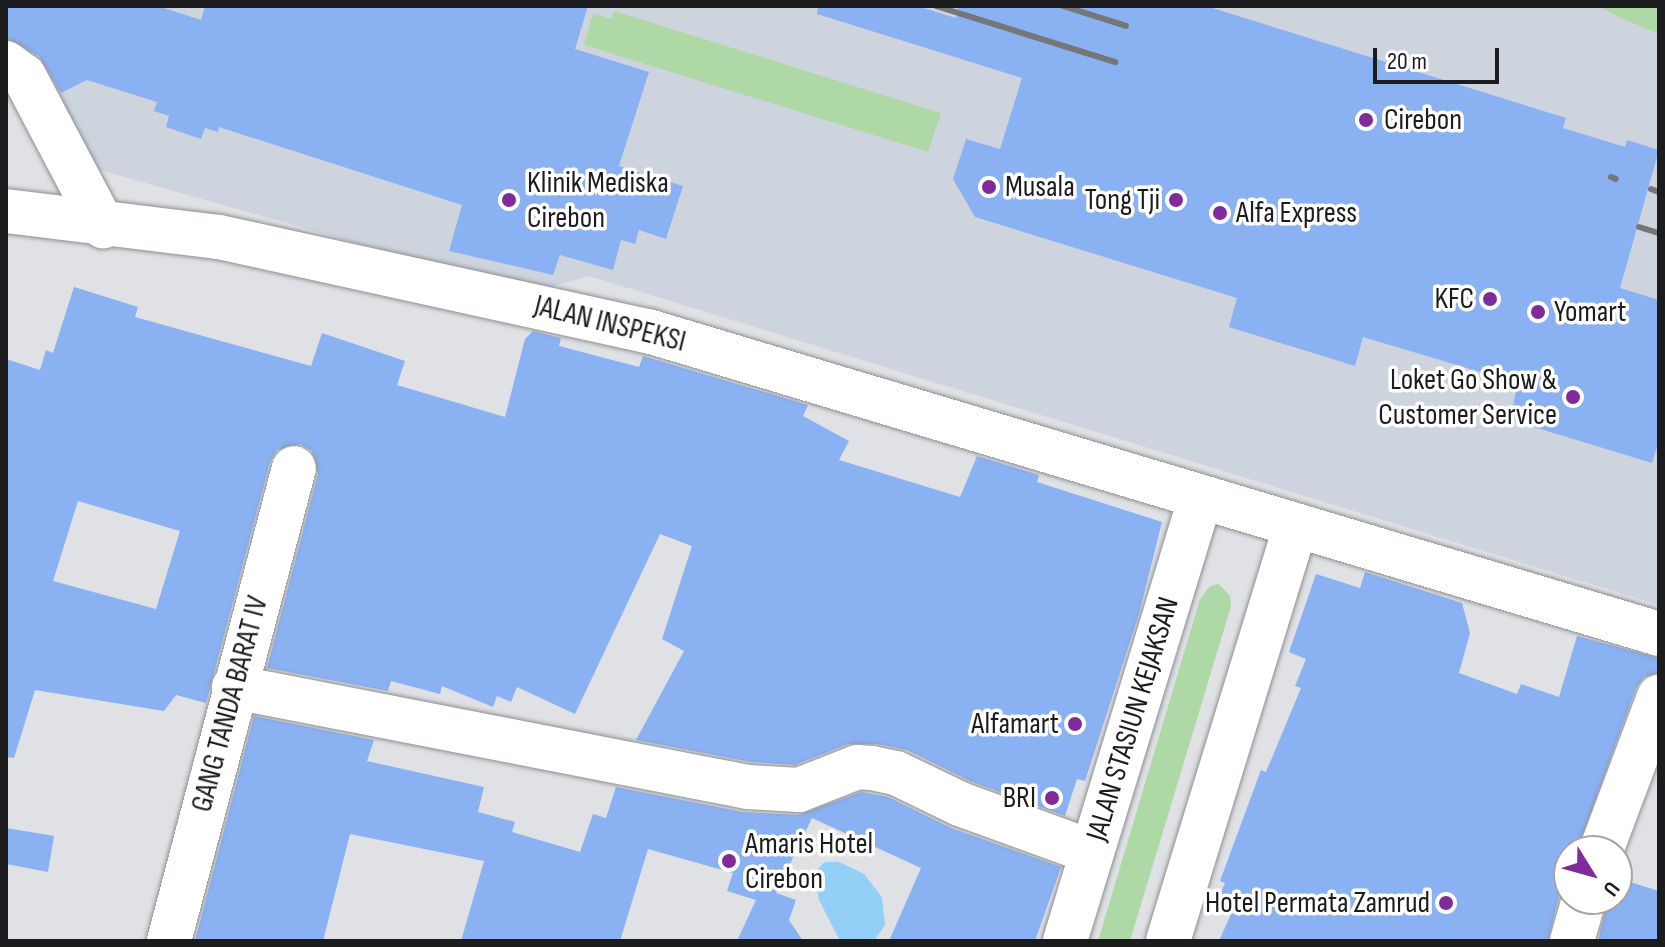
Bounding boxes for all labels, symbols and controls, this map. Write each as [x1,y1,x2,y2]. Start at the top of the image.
scale bar [1377,32,1503,82]
text: 20 m [1387,47,1427,76]
place label: Cirebon [1384,102,1462,138]
marker: Cirebon [1355,109,1377,131]
place label: Klinik Mediska Cirebon [527,165,669,236]
place label: Musala [1005,169,1075,205]
marker: Musala [980,178,998,196]
place label: Tong Tji [1085,182,1160,218]
marker: Klinik Mediska Cirebon [498,189,520,211]
marker: Tong Tji [1167,191,1185,209]
place label: Alfa Express [1236,195,1357,231]
marker: Alfa Express [1211,204,1229,222]
place label: KFC [1435,281,1474,317]
street label: JALAN INSPEKSI [530,288,690,360]
marker: KFC [1481,290,1499,308]
place label: Yomart [1554,294,1626,330]
marker: Yomart [1529,303,1547,321]
place label: Loket Go Show & Customer Service [1378,362,1557,432]
marker: Loket Go Show & Customer Service [1564,388,1582,406]
street label: GANG TANDA BARAT IV [184,592,276,816]
street label: JALAN STASIUN KEJAKSAN [1079,593,1187,845]
place label: Alfamart [971,706,1059,742]
marker: Alfamart [1066,715,1084,733]
place label: BRI [1003,780,1036,816]
marker: BRI [1043,789,1061,807]
place label: Amaris Hotel Cirebon [745,826,873,896]
north arrow [1553,835,1633,915]
marker: Amaris Hotel Cirebon [720,852,738,870]
text: U [1597,876,1625,901]
place label: Hotel Permata Zamrud [1205,885,1430,921]
marker: Hotel Permata Zamrud [1437,894,1455,912]

